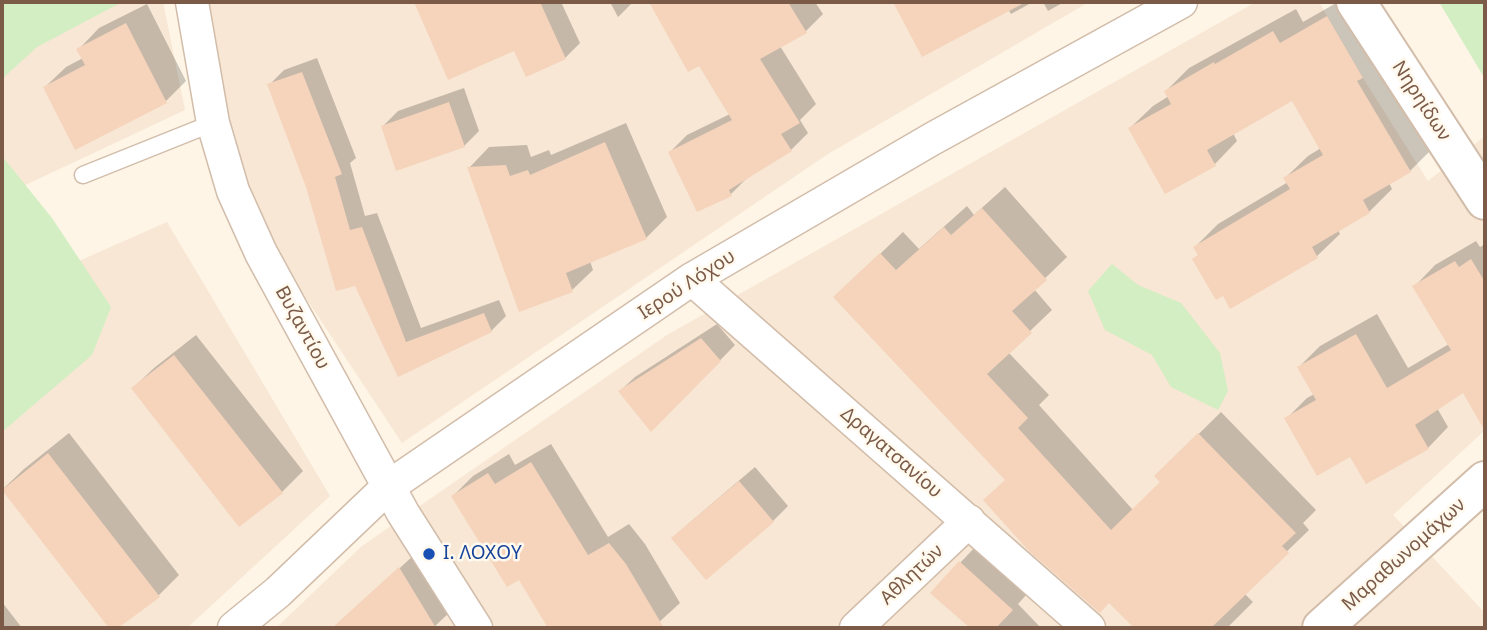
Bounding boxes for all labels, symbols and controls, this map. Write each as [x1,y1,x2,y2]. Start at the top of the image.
street label: Νηρηίδων [1387,57,1455,145]
street label: Ιερού Λόχου [634,245,740,325]
street label: Βυζαντίου [270,282,334,374]
street label: Δραγατσανίου [836,403,946,503]
street label: Μαραθωνομάχων [1338,494,1470,616]
street label: Αθλητών [876,540,948,610]
place label: Ι. ΛΟΧΟΥ [443,543,522,565]
marker: Ι. ΛΟΧΟΥ [421,546,437,562]

